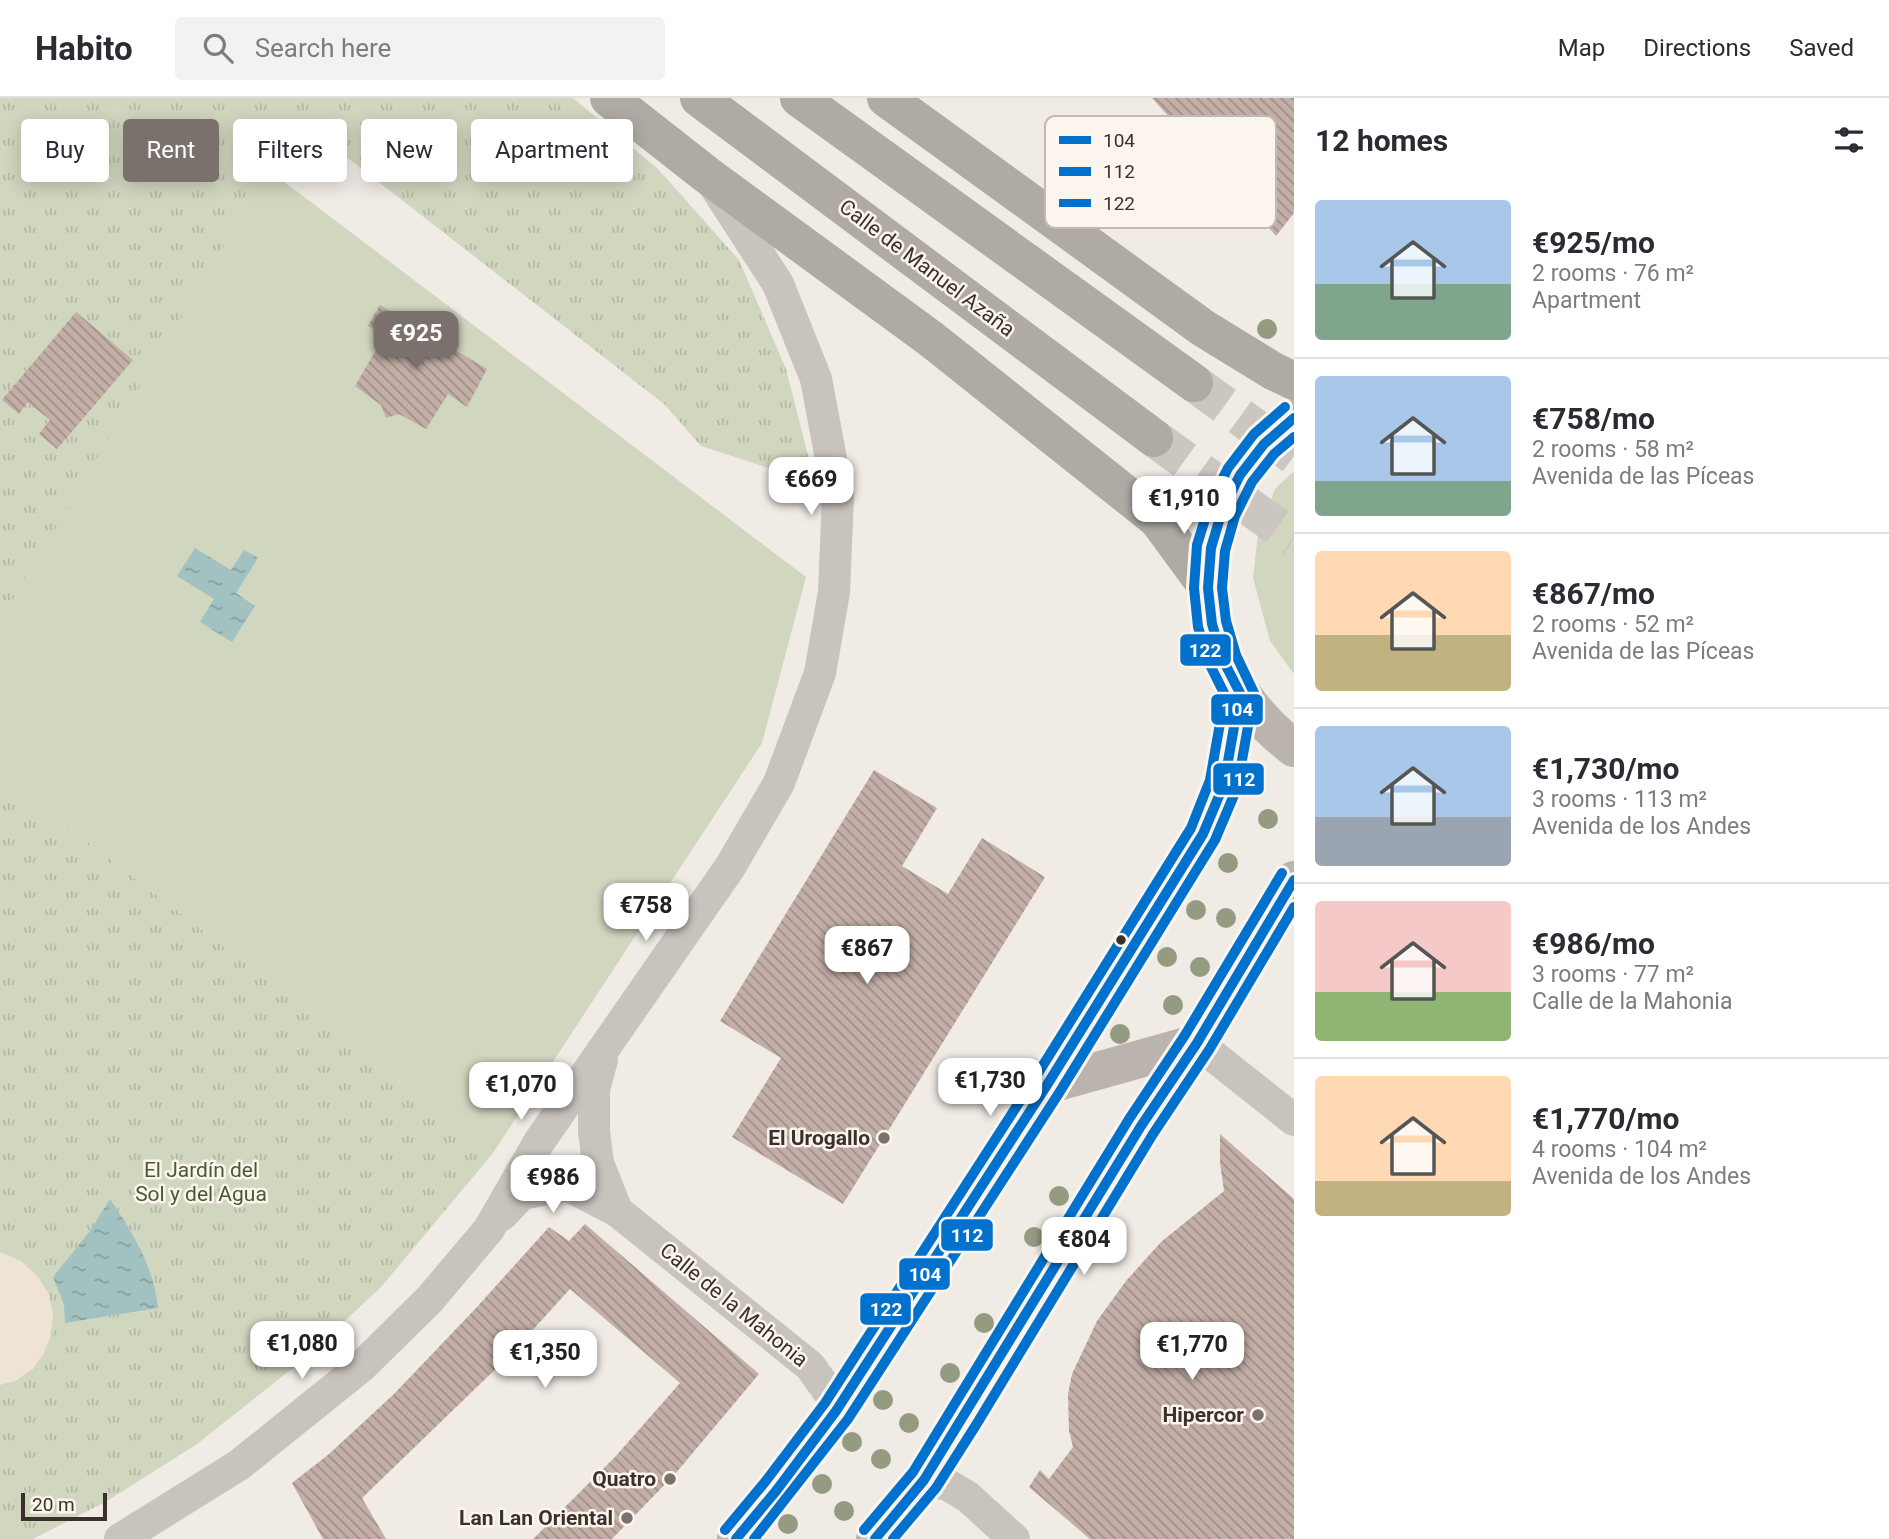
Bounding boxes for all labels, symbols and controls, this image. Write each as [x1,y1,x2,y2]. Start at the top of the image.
search box [175,17,665,80]
text: Habito [35,29,133,68]
icon: search [199,29,237,67]
text: Search here [255,33,391,63]
text: Map [1558,34,1605,62]
text: Directions [1643,34,1751,62]
text: Saved [1789,34,1854,62]
legend [1045,116,1276,228]
chip: Buy [21,119,109,182]
chip: Rent [123,119,219,182]
chip: Filters [233,119,347,182]
chip: New [361,119,457,182]
chip: Apartment [471,119,633,182]
icon: filters [1830,121,1868,159]
text: 12 homes [1315,123,1448,158]
text: 104 [1103,129,1135,152]
text: 112 [1103,160,1135,183]
text: 122 [1103,192,1135,215]
street label: Calle de Manuel Azaña [835,194,1019,342]
text: €925/mo [1532,225,1655,260]
icon: home [1371,228,1455,312]
text: 2 rooms · 76 m² [1532,260,1694,287]
text: Apartment [1532,287,1641,314]
pin: €925 [375,312,457,371]
text: €925 [390,320,442,347]
text: €758/mo [1532,401,1655,436]
icon: home [1371,404,1455,488]
text: 2 rooms · 58 m² [1532,436,1694,463]
pin: €669 [770,458,852,517]
text: Avenida de las Píceas [1532,463,1755,490]
text: €669 [785,466,837,493]
pin: €1,910 [1127,476,1241,536]
text: €1,910 [1148,485,1220,512]
text: €867/mo [1532,576,1655,611]
icon: home [1371,579,1455,663]
text: 2 rooms · 52 m² [1532,611,1694,638]
line badge: 122 [1179,633,1232,667]
text: Avenida de las Píceas [1532,638,1755,665]
text: 122 [1189,639,1221,662]
line badge: 104 [1210,693,1264,726]
text: 104 [1221,698,1253,721]
text: €1,730/mo [1532,751,1680,786]
icon: home [1371,754,1455,838]
line badge: 112 [1212,762,1265,796]
text: 112 [1223,768,1255,791]
text: 3 rooms · 113 m² [1532,786,1707,813]
text: Avenida de los Andes [1532,813,1751,840]
pin: €758 [605,884,687,943]
text: €758 [620,892,672,919]
pin: €867 [826,926,908,986]
text: €986/mo [1532,926,1655,961]
icon: home [1371,929,1455,1013]
unlabelled marker [1114,933,1128,947]
text: €867 [841,935,893,962]
text: 3 rooms · 77 m² [1532,961,1694,988]
text: Calle de la Mahonia [1532,988,1732,1015]
pin: €1,730 [933,1058,1047,1118]
pin: €1,070 [464,1062,578,1122]
text: €1,730 [954,1067,1026,1094]
text: €1,070 [485,1071,557,1098]
text: €1,770/mo [1532,1101,1680,1136]
icon: home [1371,1104,1455,1188]
place label: El Urogallo [768,1126,870,1150]
marker: El Urogallo [876,1130,892,1146]
text: 4 rooms · 104 m² [1532,1136,1707,1163]
pin: €986 [512,1156,594,1215]
park label: El Jardín del Sol y del Agua [135,1158,267,1206]
text: Avenida de los Andes [1532,1163,1751,1190]
text: €986 [527,1164,579,1191]
line badge: 112 [940,1218,994,1252]
pin: €804 [1043,1218,1125,1277]
text: 112 [951,1224,983,1247]
text: €804 [1058,1226,1110,1253]
street label: Calle de la Mahonia [655,1238,813,1372]
line badge: 104 [898,1257,951,1291]
text: 104 [909,1263,941,1286]
line badge: 122 [859,1292,912,1326]
text: 122 [870,1298,902,1321]
pin: €1,080 [245,1322,359,1381]
pin: €1,770 [1135,1322,1249,1382]
text: €1,080 [266,1330,338,1357]
pin: €1,350 [488,1330,602,1390]
text: €1,770 [1156,1331,1228,1358]
text: €1,350 [509,1339,581,1366]
place label: Hipercor [1162,1403,1244,1427]
marker: Hipercor [1250,1407,1266,1423]
place label: Quatro [592,1467,656,1491]
marker: Quatro [662,1471,678,1487]
scale bar [21,1490,107,1522]
text: 20 m [32,1493,75,1516]
place label: Lan Lan Oriental [459,1506,613,1530]
marker: Lan Lan Oriental [619,1510,635,1526]

